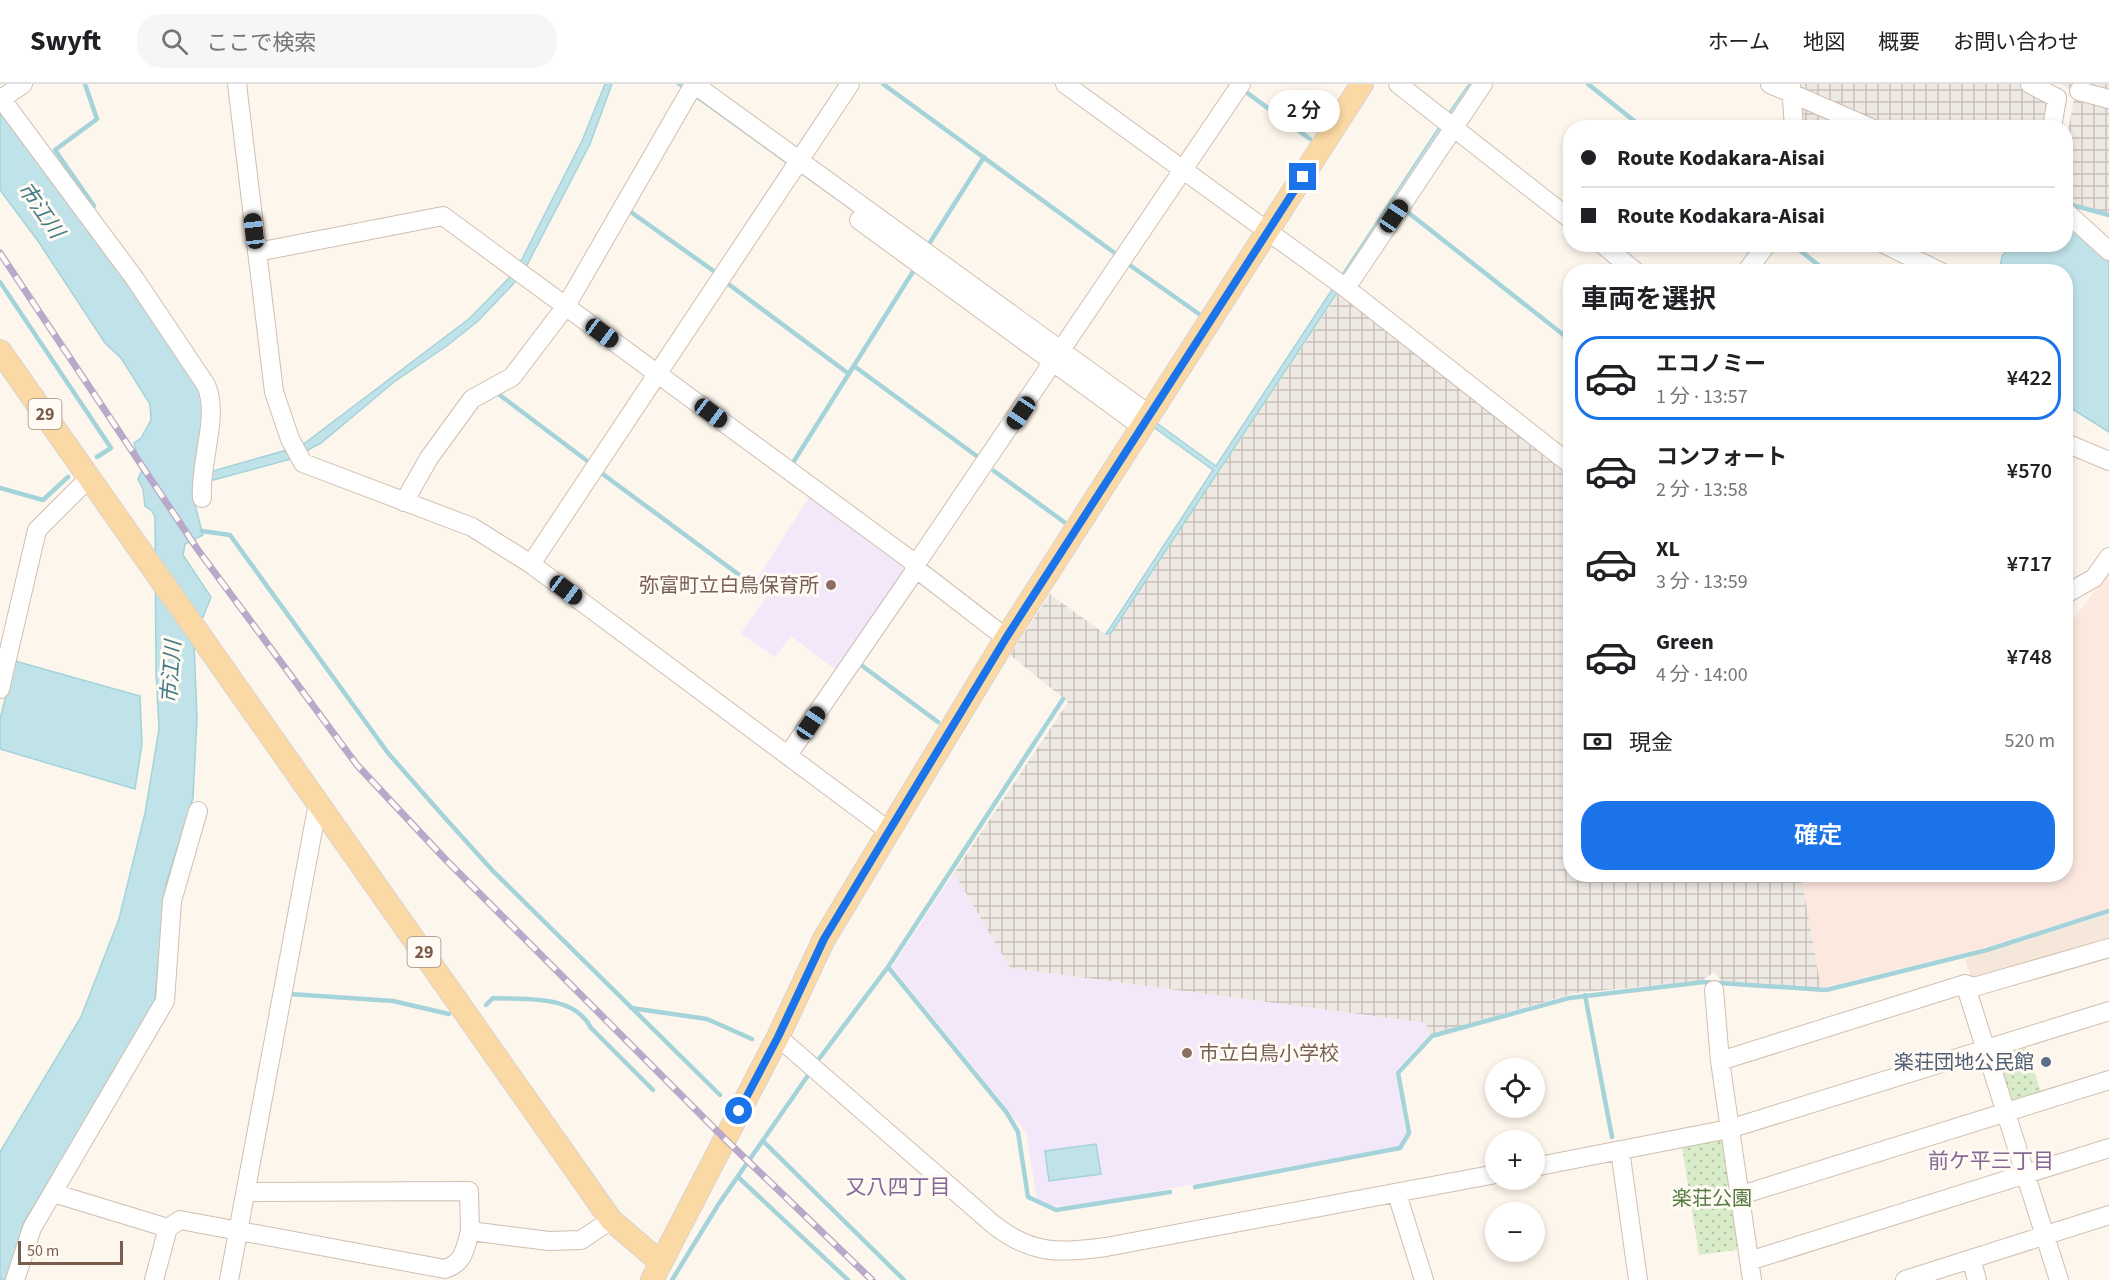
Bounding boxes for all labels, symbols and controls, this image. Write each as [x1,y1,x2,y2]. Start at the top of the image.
search box [137,14,557,68]
text: Swyft [30,21,101,61]
icon: search [158,25,191,58]
text: ここで検索 [206,27,316,59]
text: ホーム [1708,27,1770,57]
text: 地図 [1803,27,1845,57]
text: 概要 [1878,27,1920,57]
text: お問い合わせ [1953,27,2079,57]
callout: 2 分 [1267,90,1339,132]
text: 2 分 [1287,97,1321,125]
text: Route Kodakara-Aisai [1617,142,1825,174]
route end [1289,163,1316,190]
water label: 市江川 [11,176,73,246]
car [1376,196,1412,236]
text: Route Kodakara-Aisai [1617,200,1825,232]
car [243,212,265,250]
text: 車両を選択 [1581,280,1716,319]
car [582,315,622,351]
text: エコノミー [1656,348,1766,380]
icon: car [1584,351,1638,405]
text: ¥422 [2007,362,2052,394]
text: 1 分 · 13:57 [1656,383,1748,411]
car [1003,393,1039,433]
car [691,395,731,431]
road number: 29 [28,399,62,429]
text: コンフォート [1656,441,1787,473]
icon: car [1584,444,1638,498]
text: ¥570 [2007,455,2052,487]
text: 2 分 · 13:58 [1656,476,1748,504]
text: XL [1656,533,1680,565]
icon: car [1584,537,1638,591]
text: ¥717 [2007,548,2052,580]
text: 3 分 · 13:59 [1656,568,1748,596]
car [546,572,586,608]
place label: 弥富町立白鳥保育所 [639,572,819,600]
marker: 弥富町立白鳥保育所 [824,578,838,592]
text: Green [1656,626,1714,658]
icon: car [1584,630,1638,684]
water label: 市江川 [154,638,188,704]
text: ¥748 [2007,641,2052,673]
text: 4 分 · 14:00 [1656,661,1748,689]
car [793,703,829,743]
icon: cash [1581,725,1614,758]
text: 現金 [1629,727,1673,759]
text: 520 m [2005,727,2055,755]
button: 確定 [1581,801,2055,870]
road number: 29 [408,937,440,967]
place label: 市立白鳥小学校 [1199,1040,1339,1068]
marker: 市立白鳥小学校 [1180,1046,1194,1060]
place label: 楽荘団地公民館 [1894,1049,2034,1077]
marker: 楽荘団地公民館 [2039,1055,2053,1069]
map controls [1485,1058,1545,1262]
button: locate [1485,1058,1545,1118]
route start [725,1097,752,1124]
button: + [1485,1130,1545,1190]
district label: 前ケ平三丁目 [1928,1146,2054,1176]
district label: 又八四丁目 [846,1172,951,1202]
park label: 楽荘公園 [1672,1185,1752,1213]
button: − [1485,1202,1545,1262]
scale bar [18,1238,123,1266]
text: 50 m [27,1240,59,1262]

